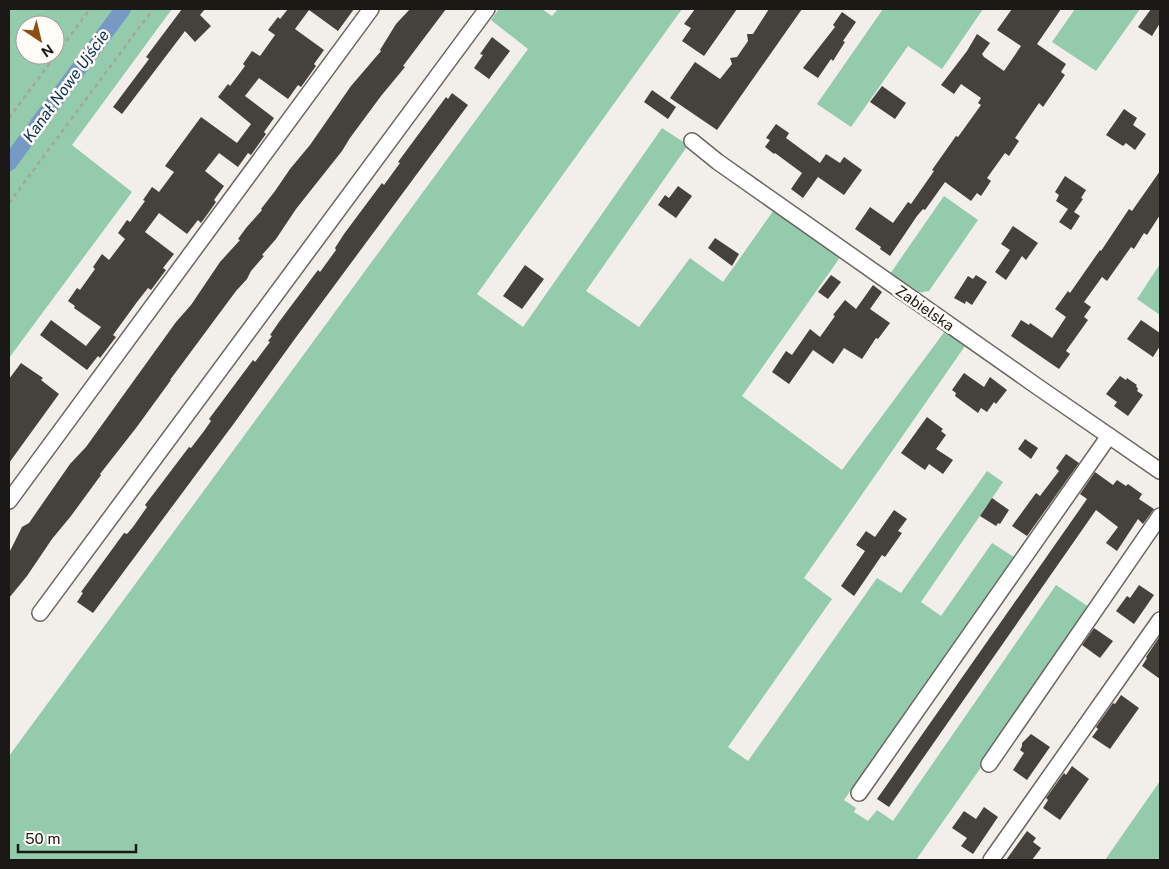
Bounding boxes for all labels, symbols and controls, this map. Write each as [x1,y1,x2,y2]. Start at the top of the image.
north arrow [15,15,65,65]
water label: Kanał Nowe Ujście [19,26,113,146]
street label: Zabielska [892,282,958,334]
scale bar [18,822,135,854]
text: 50 m [25,830,60,847]

